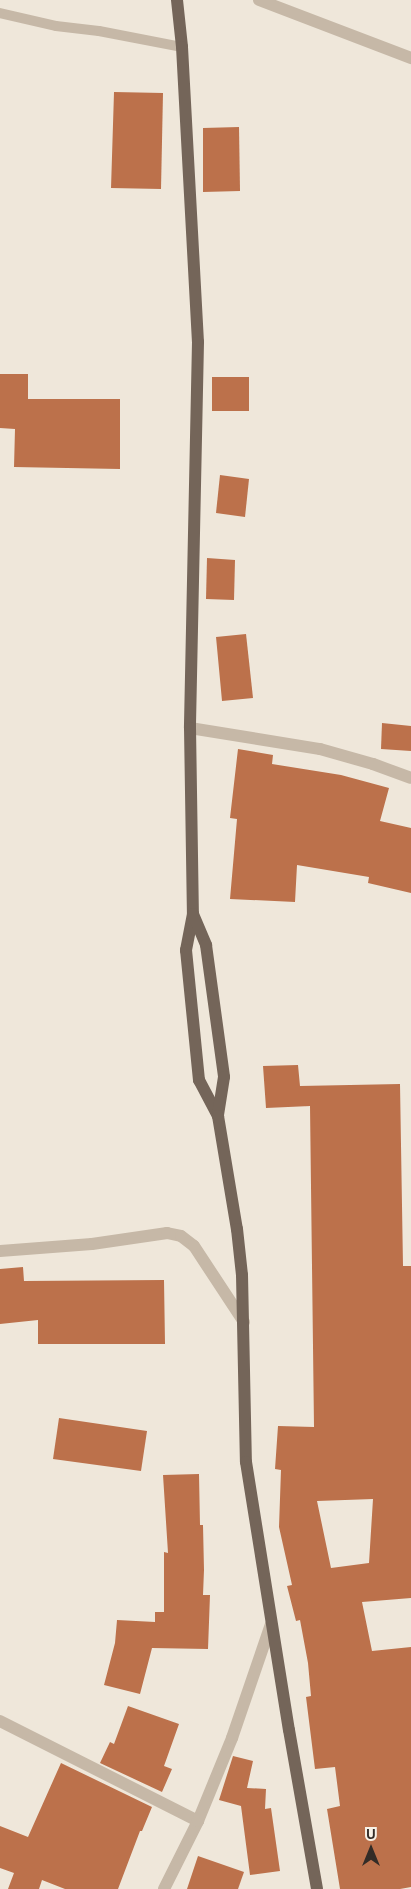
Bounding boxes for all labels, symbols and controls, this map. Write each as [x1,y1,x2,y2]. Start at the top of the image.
north arrow [346,1824,396,1874]
text: U [366,1826,376,1842]

